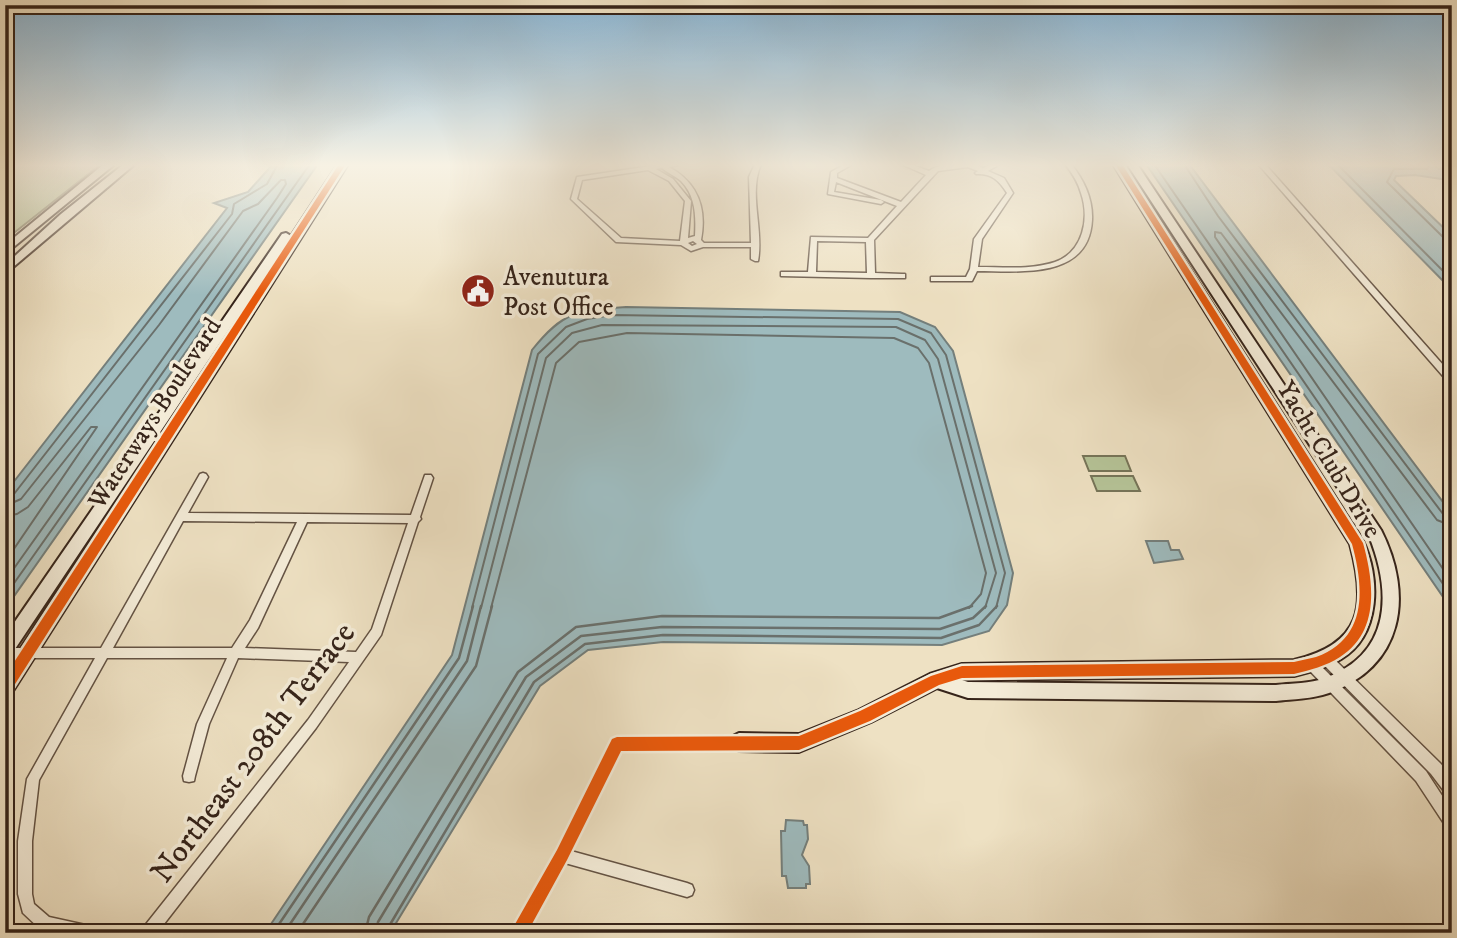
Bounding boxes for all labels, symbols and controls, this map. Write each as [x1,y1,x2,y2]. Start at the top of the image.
place label: Avenutura Post Office [503,261,614,324]
public building icon: Avenutura Post Office [459,272,497,310]
street label: Waterways Boulevard [81,312,229,517]
street label: Yacht Club Drive [1269,375,1389,544]
street label: Northeast 208th Terrace [143,615,365,891]

